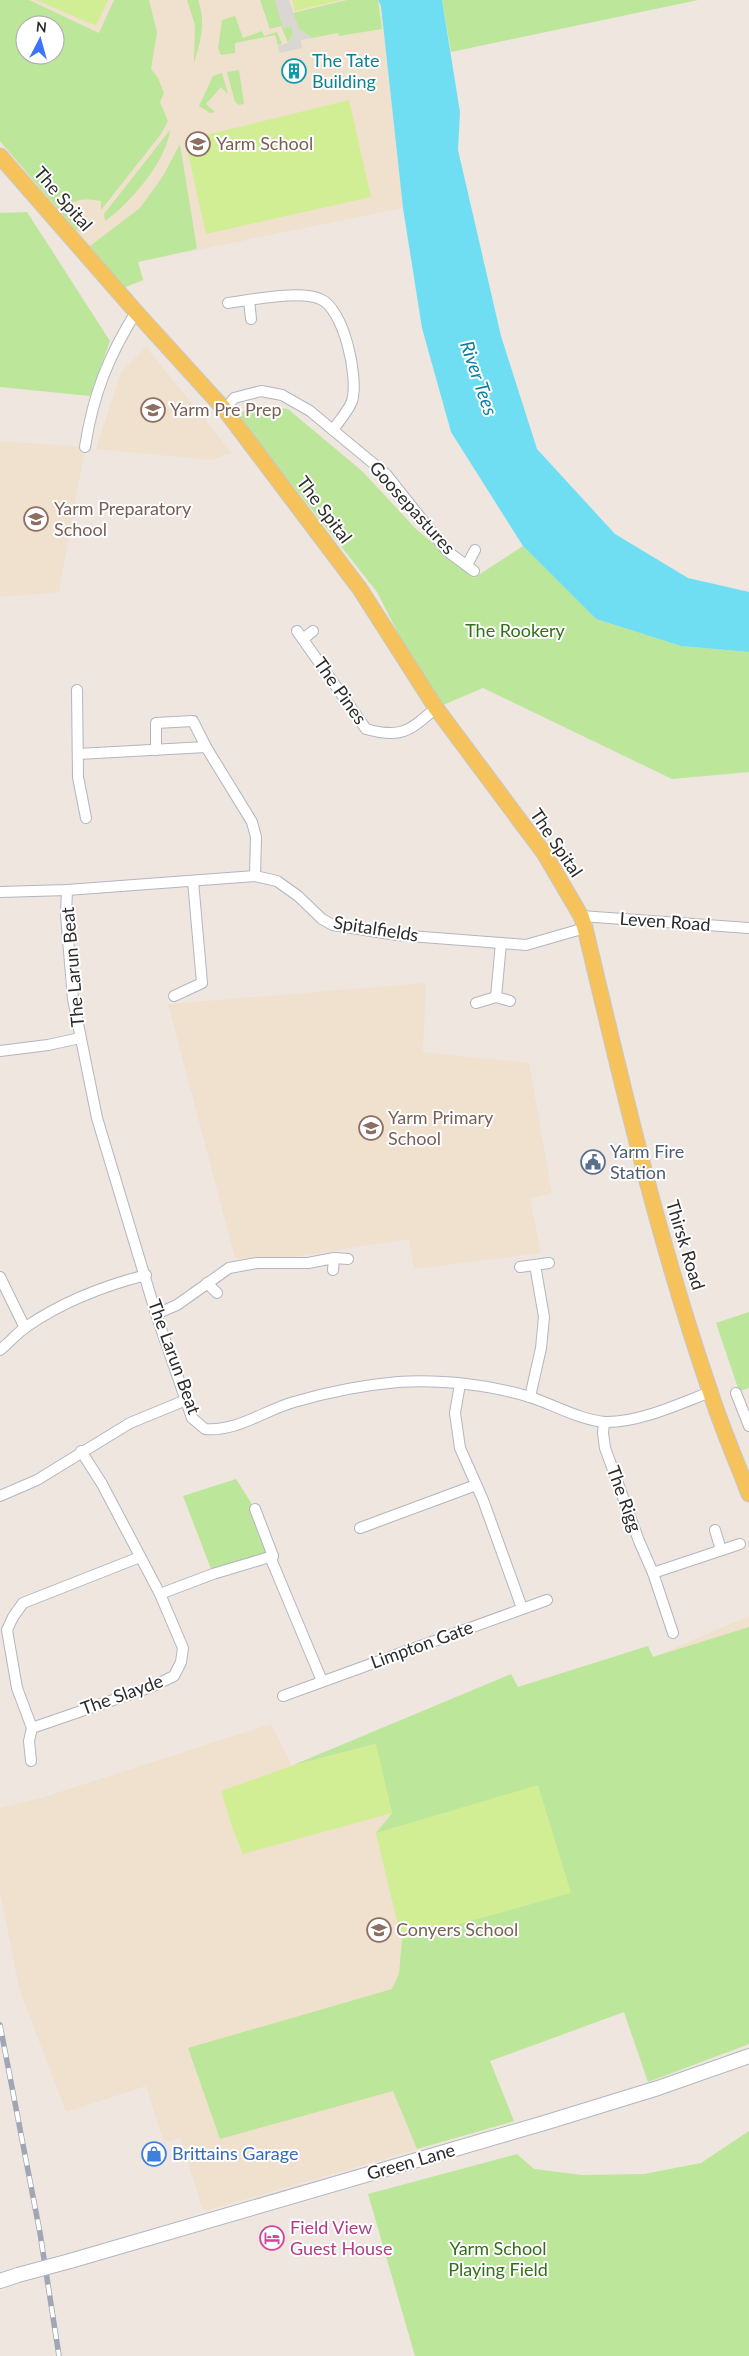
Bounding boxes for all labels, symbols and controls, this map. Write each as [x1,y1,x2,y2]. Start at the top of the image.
north arrow [15,15,65,65]
text: N [35,18,48,36]
place label: The Tate Building [312,49,379,92]
building icon: The Tate Building [281,58,307,84]
school or university icon: Yarm School [185,131,211,157]
place label: Yarm School [216,132,313,154]
street label: The Spital [30,162,98,235]
water label: River Tees [456,338,503,419]
school or university icon: Yarm Pre Prep [140,397,166,423]
place label: Yarm Pre Prep [170,398,282,420]
street label: Goosepastures [365,456,460,559]
street label: The Spital [292,472,357,547]
place label: Yarm Preparatory School [54,497,192,540]
school or university icon: Yarm Preparatory School [23,506,49,532]
park label: The Rookery [465,619,566,641]
street label: The Pines [310,653,372,728]
street label: The Spital [526,804,588,881]
street label: The Larun Beat [56,906,88,1028]
street label: Leven Road [619,907,711,935]
street label: Spitalfields [332,910,420,946]
place label: Yarm Primary School [388,1106,494,1149]
school or university icon: Yarm Primary School [358,1115,384,1141]
place label: Yarm Fire Station [610,1140,684,1183]
public building icon: Yarm Fire Station [580,1149,606,1175]
street label: Thirsk Road [662,1197,710,1292]
street label: The Larun Beat [144,1296,206,1417]
street label: The Rigg [603,1463,647,1535]
street label: Limpton Gate [367,1615,476,1673]
street label: The Slayde [78,1669,166,1719]
school or university icon: Conyers School [366,1917,392,1943]
place label: Conyers School [396,1918,518,1940]
street label: Green Lane [364,2138,457,2184]
shop icon: Brittains Garage [141,2141,167,2167]
place label: Brittains Garage [172,2142,298,2164]
place label: Field View Guest House [290,2216,392,2259]
hotel icon: Field View Guest House [259,2225,285,2251]
park label: Yarm School Playing Field [448,2237,548,2280]

